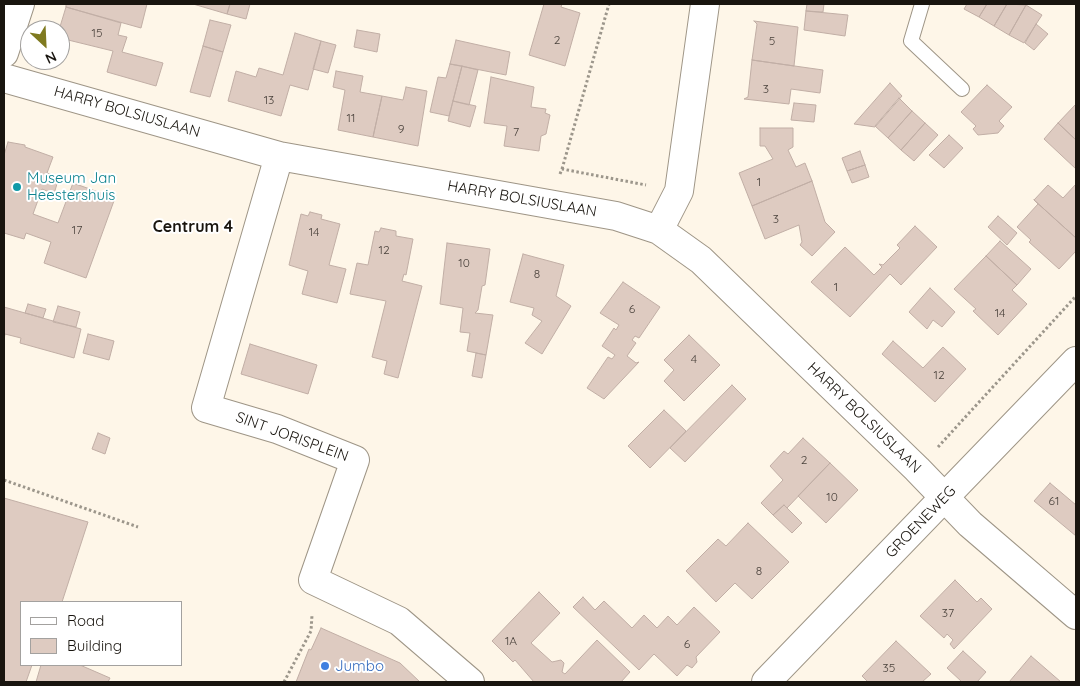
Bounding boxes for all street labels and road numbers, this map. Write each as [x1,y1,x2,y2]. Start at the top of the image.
street label: HARRY BOLSIUSLAAN [52,82,202,142]
street label: HARRY BOLSIUSLAAN [446,177,598,221]
street label: HARRY BOLSIUSLAAN [803,359,925,477]
street label: SINT JORISPLEIN [233,408,351,466]
street label: GROENEWEG [882,482,960,562]

